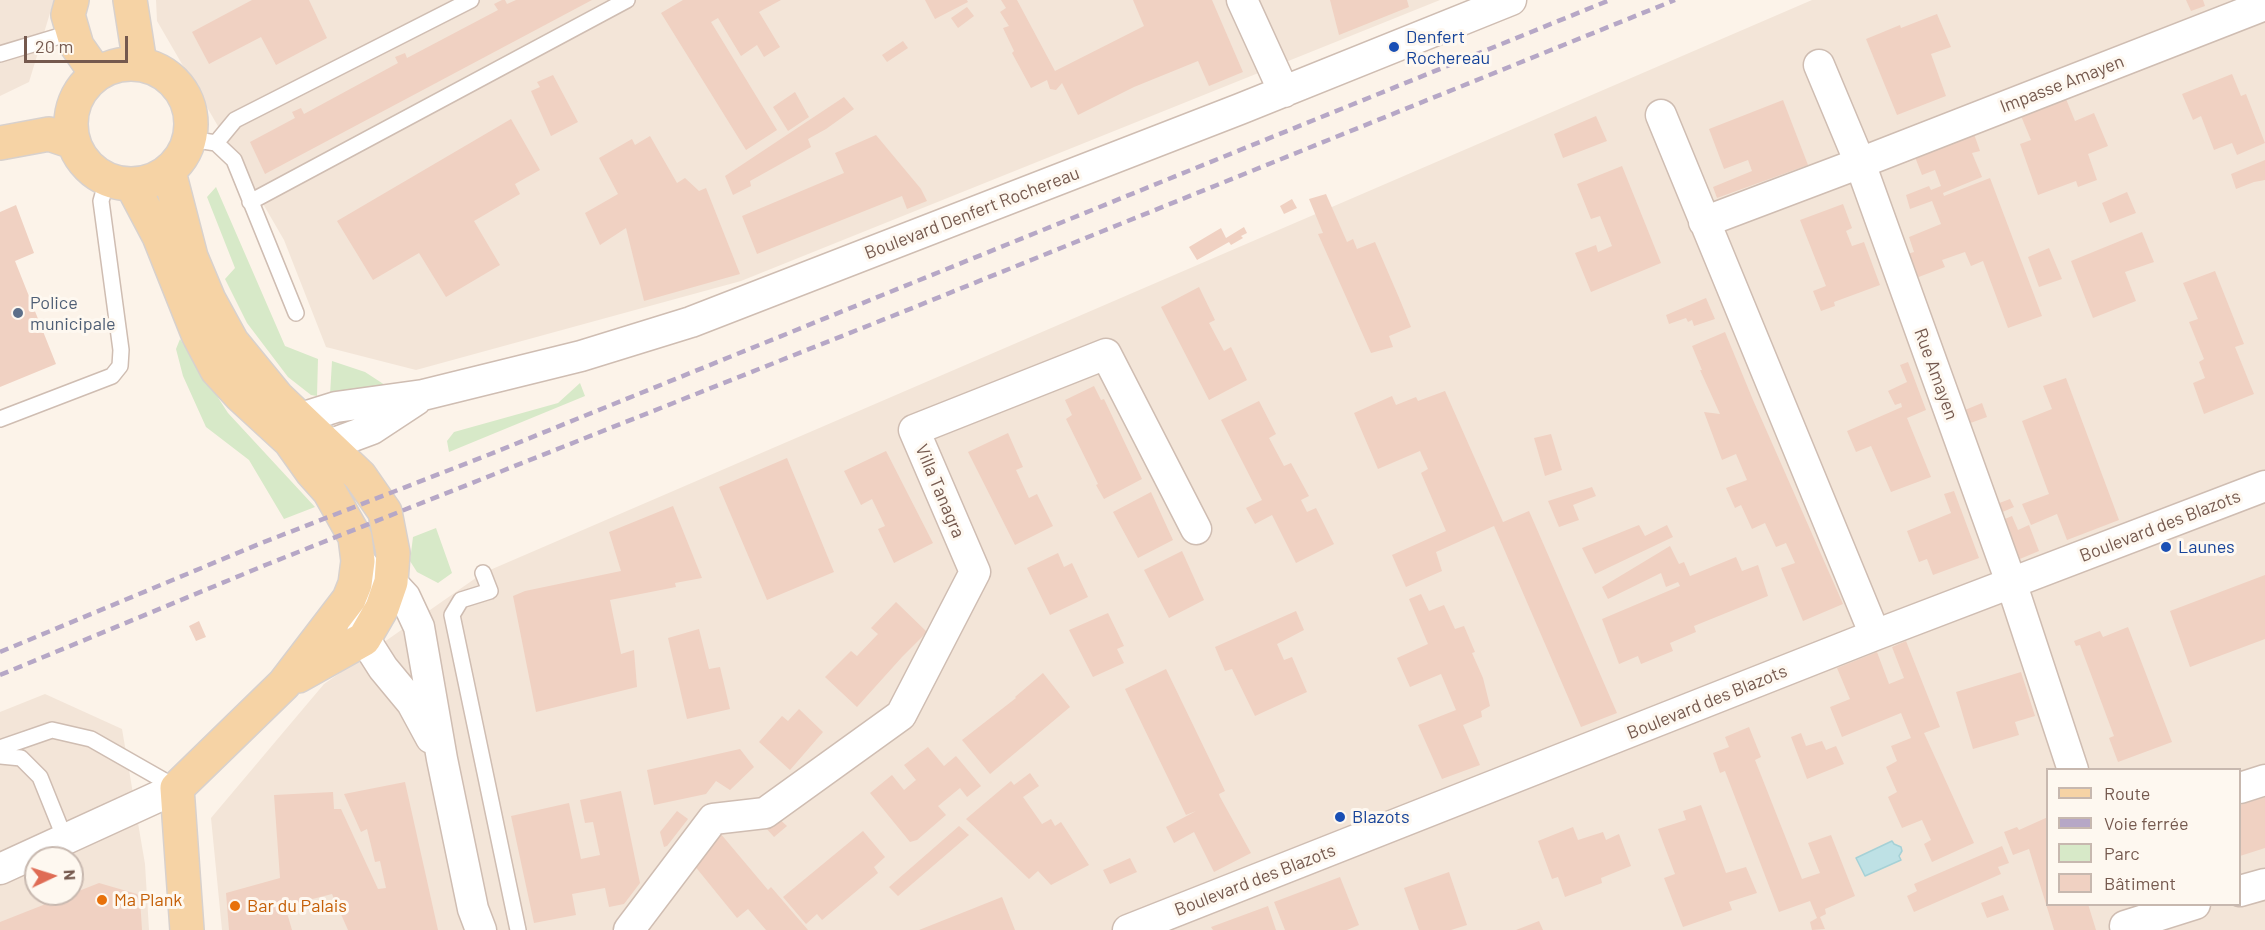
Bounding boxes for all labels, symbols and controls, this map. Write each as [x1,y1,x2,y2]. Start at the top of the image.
scale bar [27,24,130,62]
place label: Denfert Rochereau [1406,26,1490,68]
text: 20 m [35,35,73,57]
marker: Denfert Rochereau [1387,40,1401,54]
street label: Impasse Amayen [1997,50,2127,118]
street label: Boulevard Denfert Rochereau [862,162,1082,264]
place label: Police municipale [30,292,116,334]
marker: Police municipale [11,306,25,320]
street label: Rue Amayen [1909,325,1963,423]
street label: Villa Tanagra [911,441,969,541]
street label: Boulevard des Blazots [2076,485,2244,567]
place label: Launes [2178,536,2235,558]
marker: Launes [2159,540,2173,554]
street label: Boulevard des Blazots [1624,660,1790,744]
legend [2046,768,2241,906]
text: Route [2104,782,2150,804]
place label: Blazots [1352,806,1410,828]
marker: Blazots [1333,810,1347,824]
text: Voie ferrée [2104,812,2189,834]
street label: Boulevard des Blazots [1171,839,1339,921]
text: Parc [2104,842,2140,864]
north arrow [24,846,84,906]
text: N [61,869,80,881]
text: Bâtiment [2104,872,2176,894]
place label: Ma Plank [114,889,182,911]
marker: Ma Plank [95,893,109,907]
place label: Bar du Palais [247,895,347,917]
marker: Bar du Palais [228,899,242,913]

